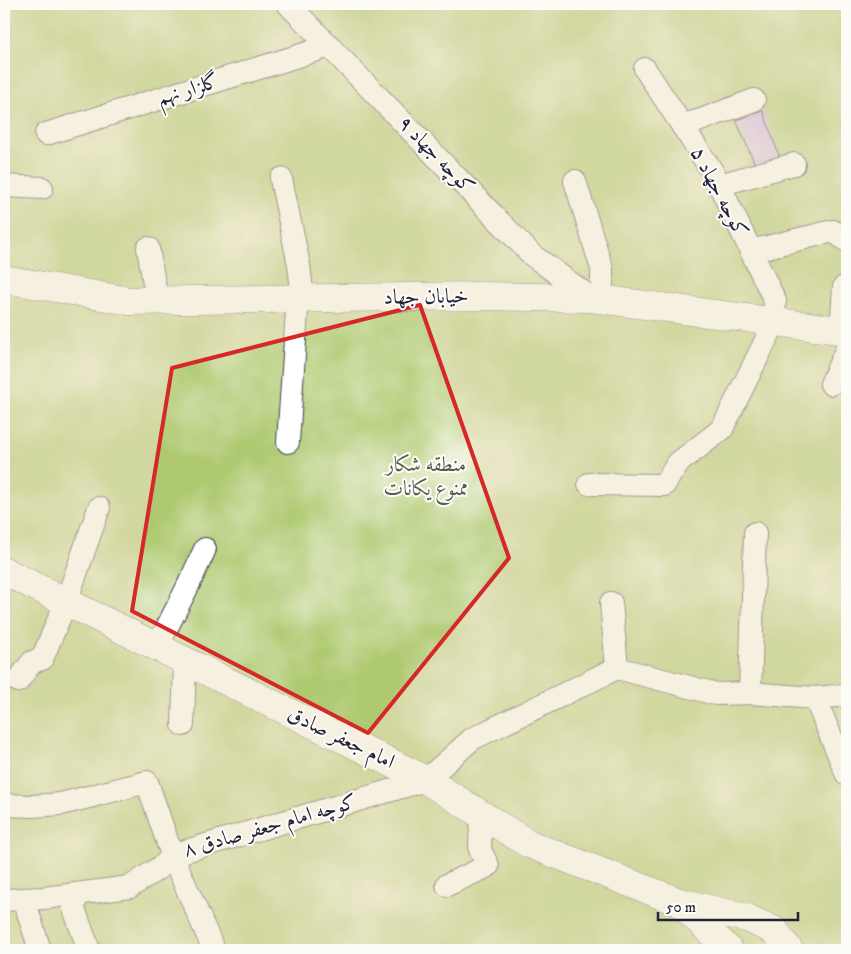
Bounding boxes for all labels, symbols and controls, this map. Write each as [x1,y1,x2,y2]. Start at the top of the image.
street label: گلزار نهم [154,67,224,117]
street label: کوچه جهاد ۹ [392,110,480,200]
street label: کوچه جهاد ۵ [684,142,754,242]
street label: خیابان جهاد [383,283,469,311]
park label: منطقه شکار ممنوع یکانات [384,452,469,506]
street label: امام جعفر صادق [281,701,399,779]
street label: کوچه امام جعفر صادق ۸ [180,789,361,867]
scale bar [658,889,798,921]
text: 50 m [666,898,696,917]

